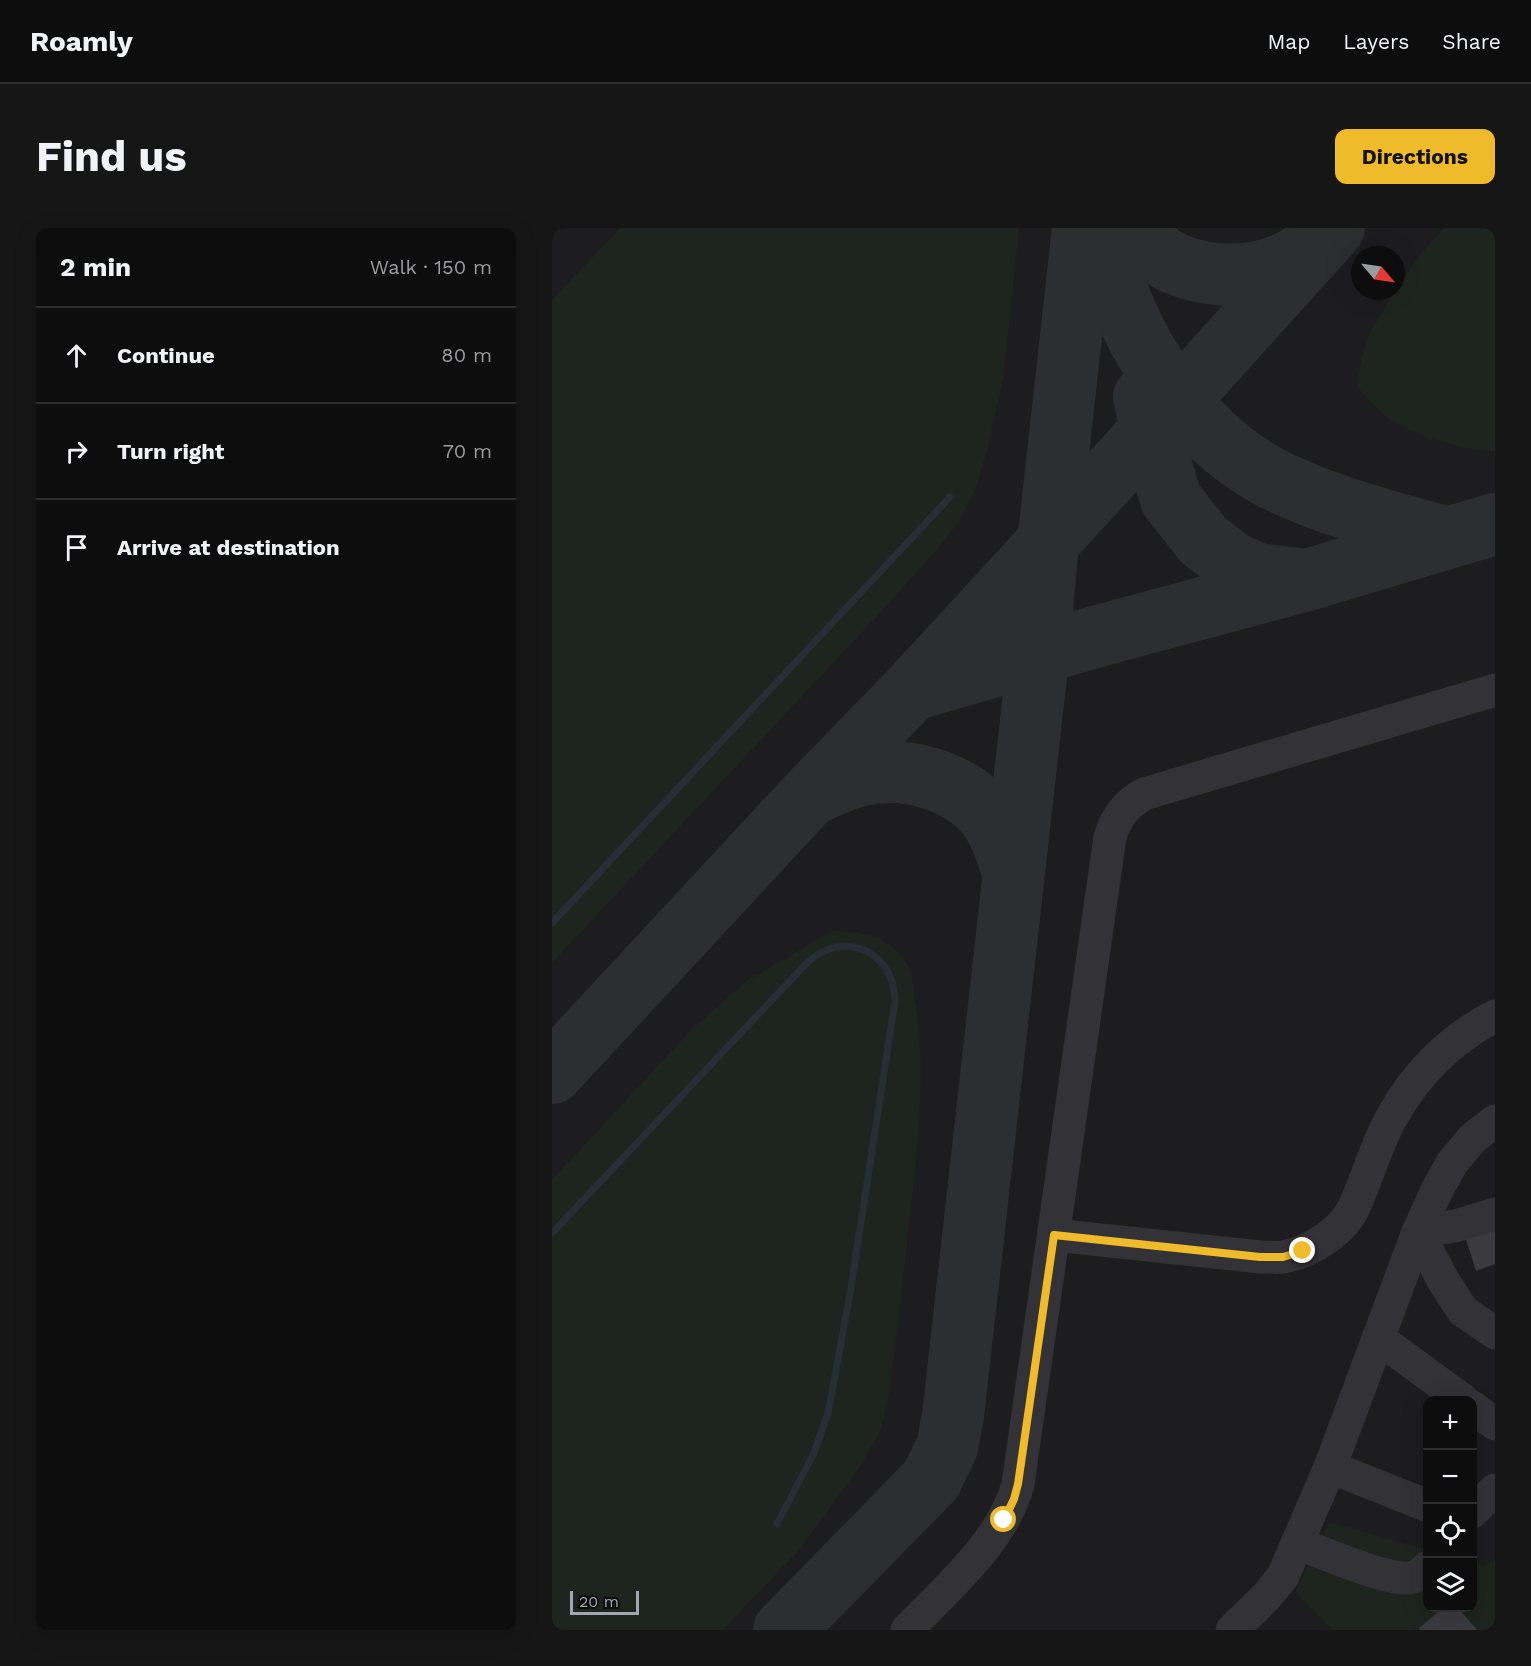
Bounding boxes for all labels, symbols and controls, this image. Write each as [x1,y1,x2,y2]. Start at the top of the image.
text: Roamly [30,25,133,58]
text: Map [1267,29,1310,54]
text: Layers [1343,29,1409,54]
text: Share [1442,29,1501,54]
button: Directions [1335,129,1495,184]
text: Find us [36,132,187,181]
north arrow [1351,246,1405,300]
text: 2 min [60,252,131,282]
text: Walk · 150 m [370,255,492,279]
icon: ahead [60,339,93,372]
text: Continue [117,343,215,368]
text: 80 m [441,343,492,367]
icon: right [60,435,93,468]
text: Turn right [117,439,224,464]
text: 70 m [443,439,492,463]
icon: arrive [60,531,93,564]
text: Arrive at destination [117,535,340,560]
route end [1289,1237,1315,1263]
map controls [1423,1396,1477,1612]
button: + [1423,1396,1477,1450]
button: − [1423,1450,1477,1504]
button: locate [1423,1504,1477,1558]
route start [990,1506,1016,1532]
button: layers [1423,1558,1477,1612]
scale bar [570,1588,639,1616]
text: 20 m [579,1592,619,1611]

